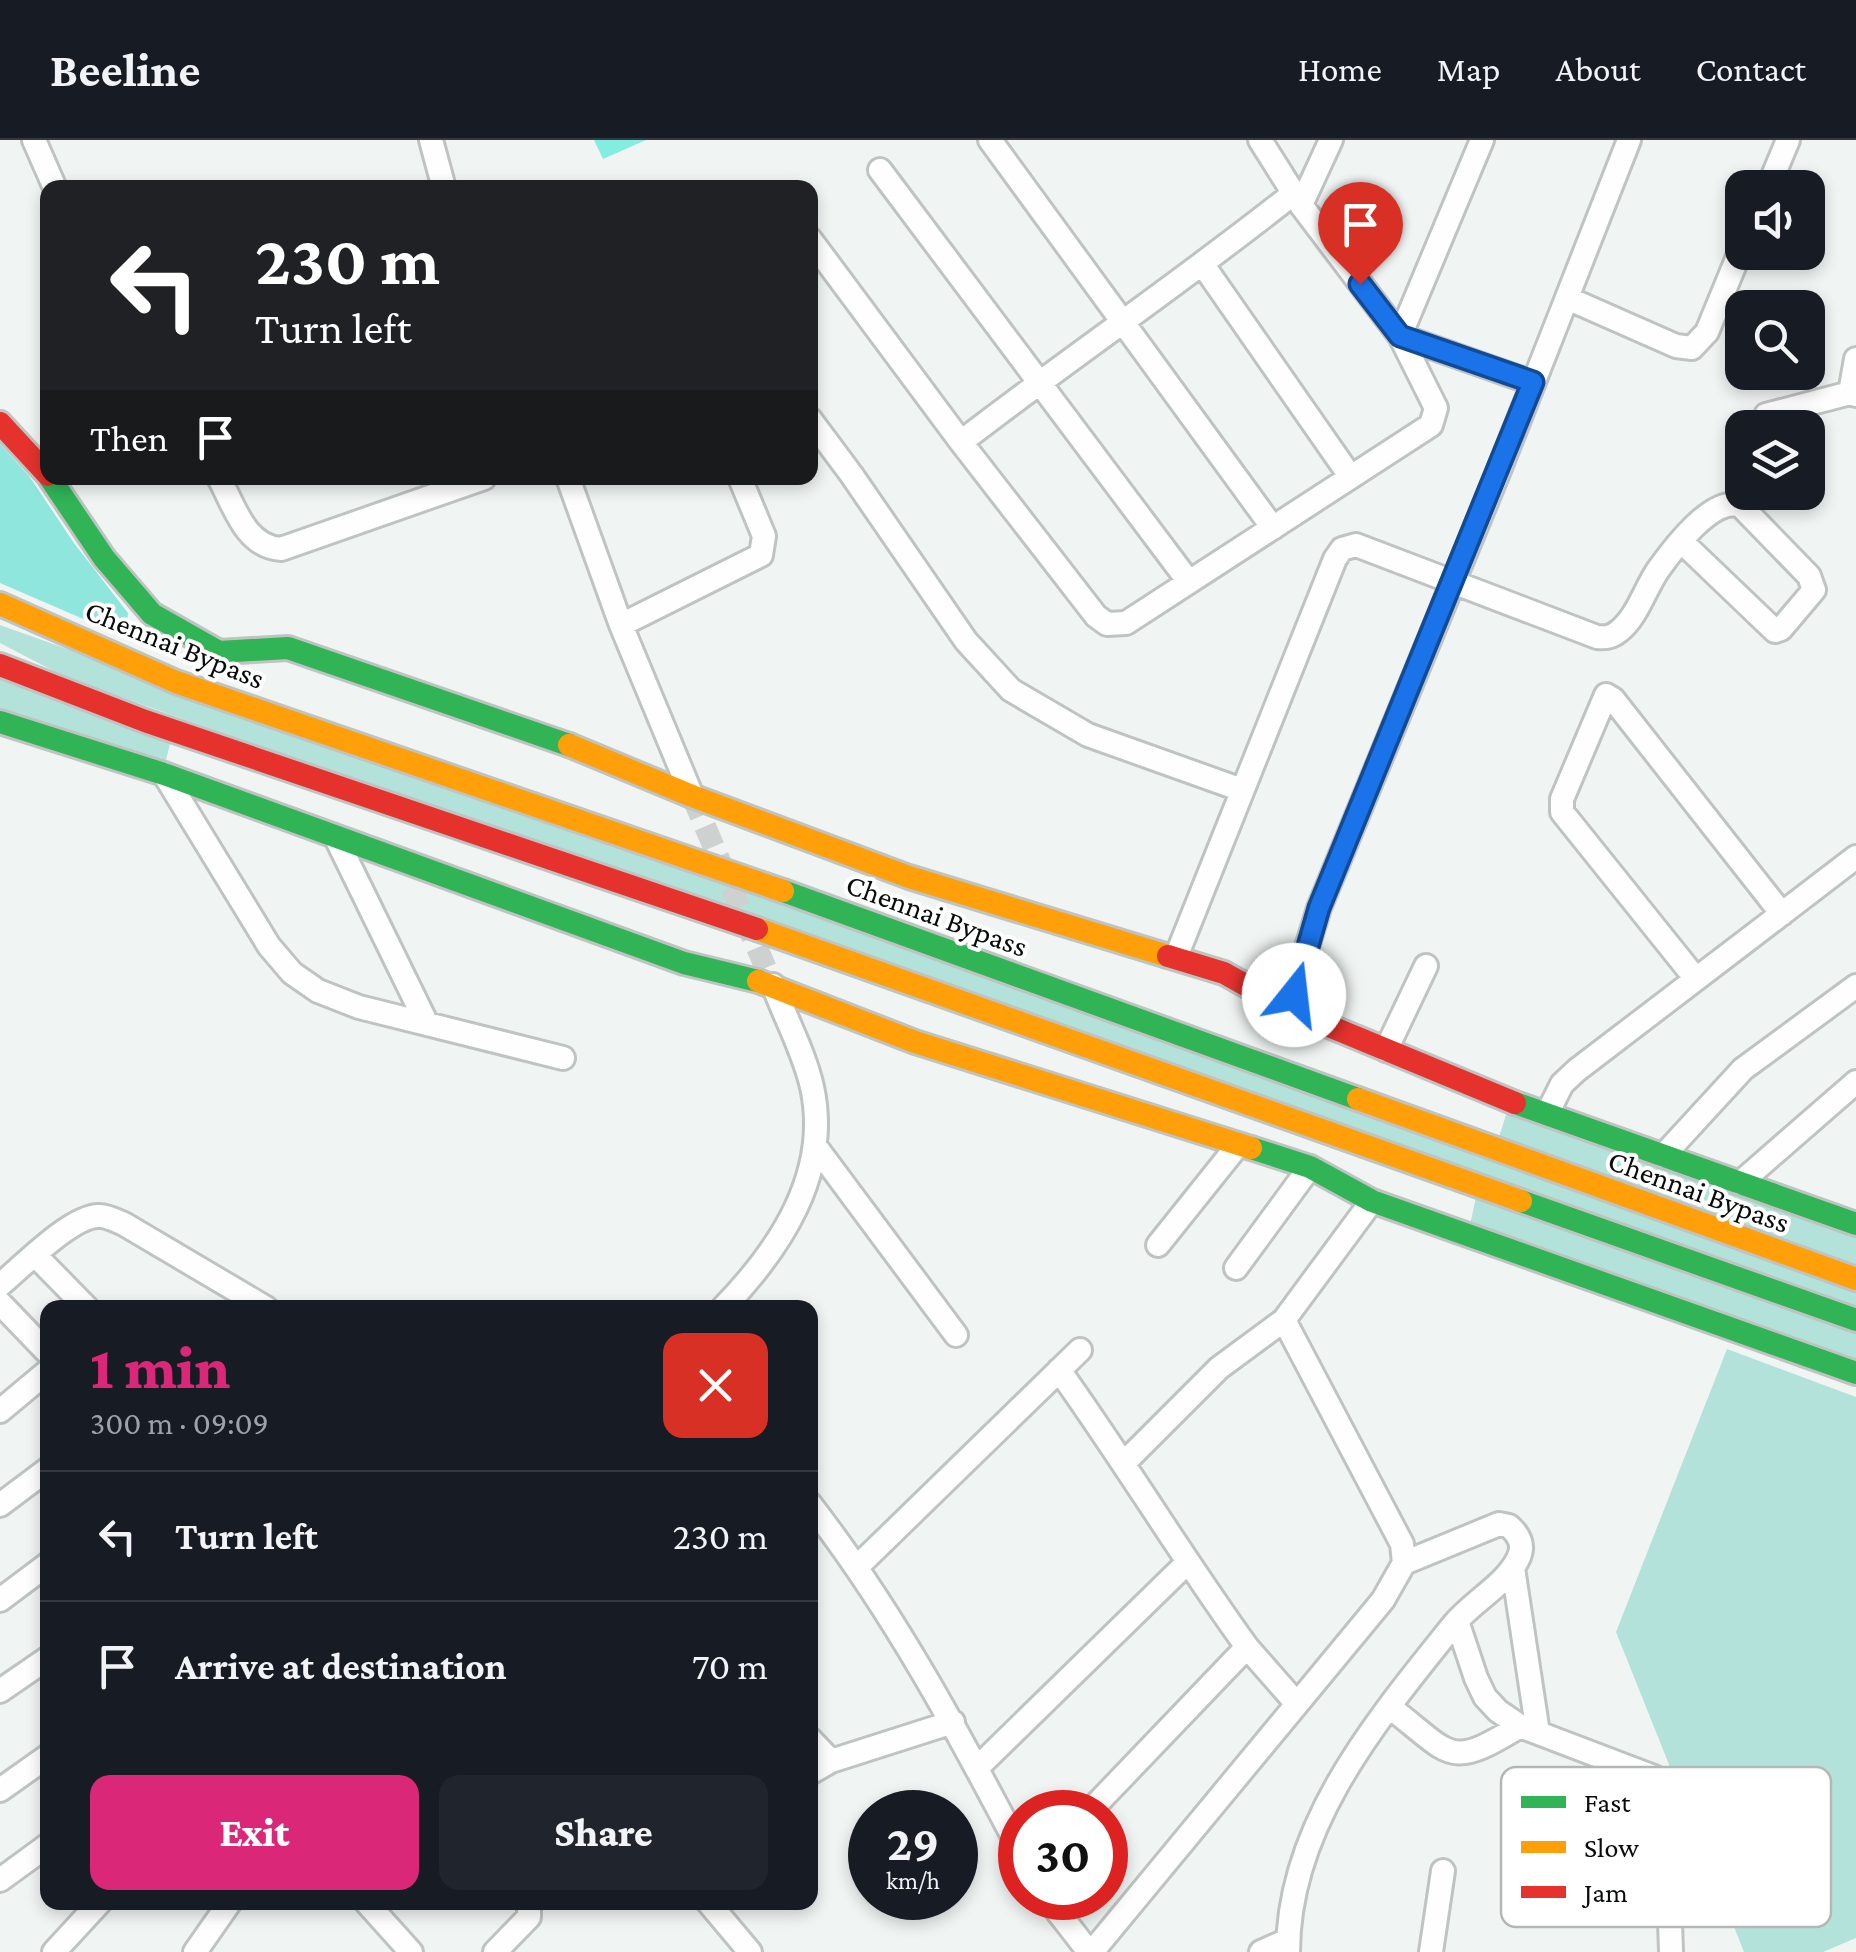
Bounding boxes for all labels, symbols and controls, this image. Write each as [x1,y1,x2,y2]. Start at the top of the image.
text: Beeline [50,43,201,96]
text: Home [1298,50,1382,89]
text: Map [1437,50,1500,89]
text: About [1555,50,1641,89]
text: Contact [1696,50,1806,89]
map controls [1725,170,1825,510]
button: sound [1725,170,1825,270]
pin [1318,182,1403,285]
icon: arrive [1333,197,1388,252]
icon: left [90,220,220,350]
text: 230 m [255,221,440,299]
button: search [1725,290,1825,390]
text: Turn left [255,303,412,353]
icon: arrive [188,410,243,465]
button: layers [1725,410,1825,510]
text: Then [90,417,168,459]
street label: Chennai Bypass [80,593,269,696]
street label: Chennai Bypass [842,867,1032,964]
position arrow [1242,943,1346,1047]
street label: Chennai Bypass [1604,1143,1794,1240]
button: close [663,1333,768,1438]
text: 1 min [90,1334,230,1401]
text: 300 m · 09:09 [90,1405,269,1441]
icon: left [90,1509,145,1564]
text: Turn left [175,1515,318,1557]
text: 230 m [673,1515,768,1557]
icon: arrive [90,1639,145,1694]
text: Arrive at destination [175,1645,507,1687]
text: 70 m [692,1645,768,1687]
legend [1501,1767,1831,1927]
button: Exit [90,1775,419,1890]
button: Share [439,1775,768,1890]
text: Fast [1584,1787,1631,1818]
speed limit sign: 30 [998,1790,1128,1920]
text: 29 [887,1815,939,1871]
text: Slow [1584,1832,1639,1863]
text: km/h [886,1867,940,1894]
text: Jam [1581,1877,1628,1908]

